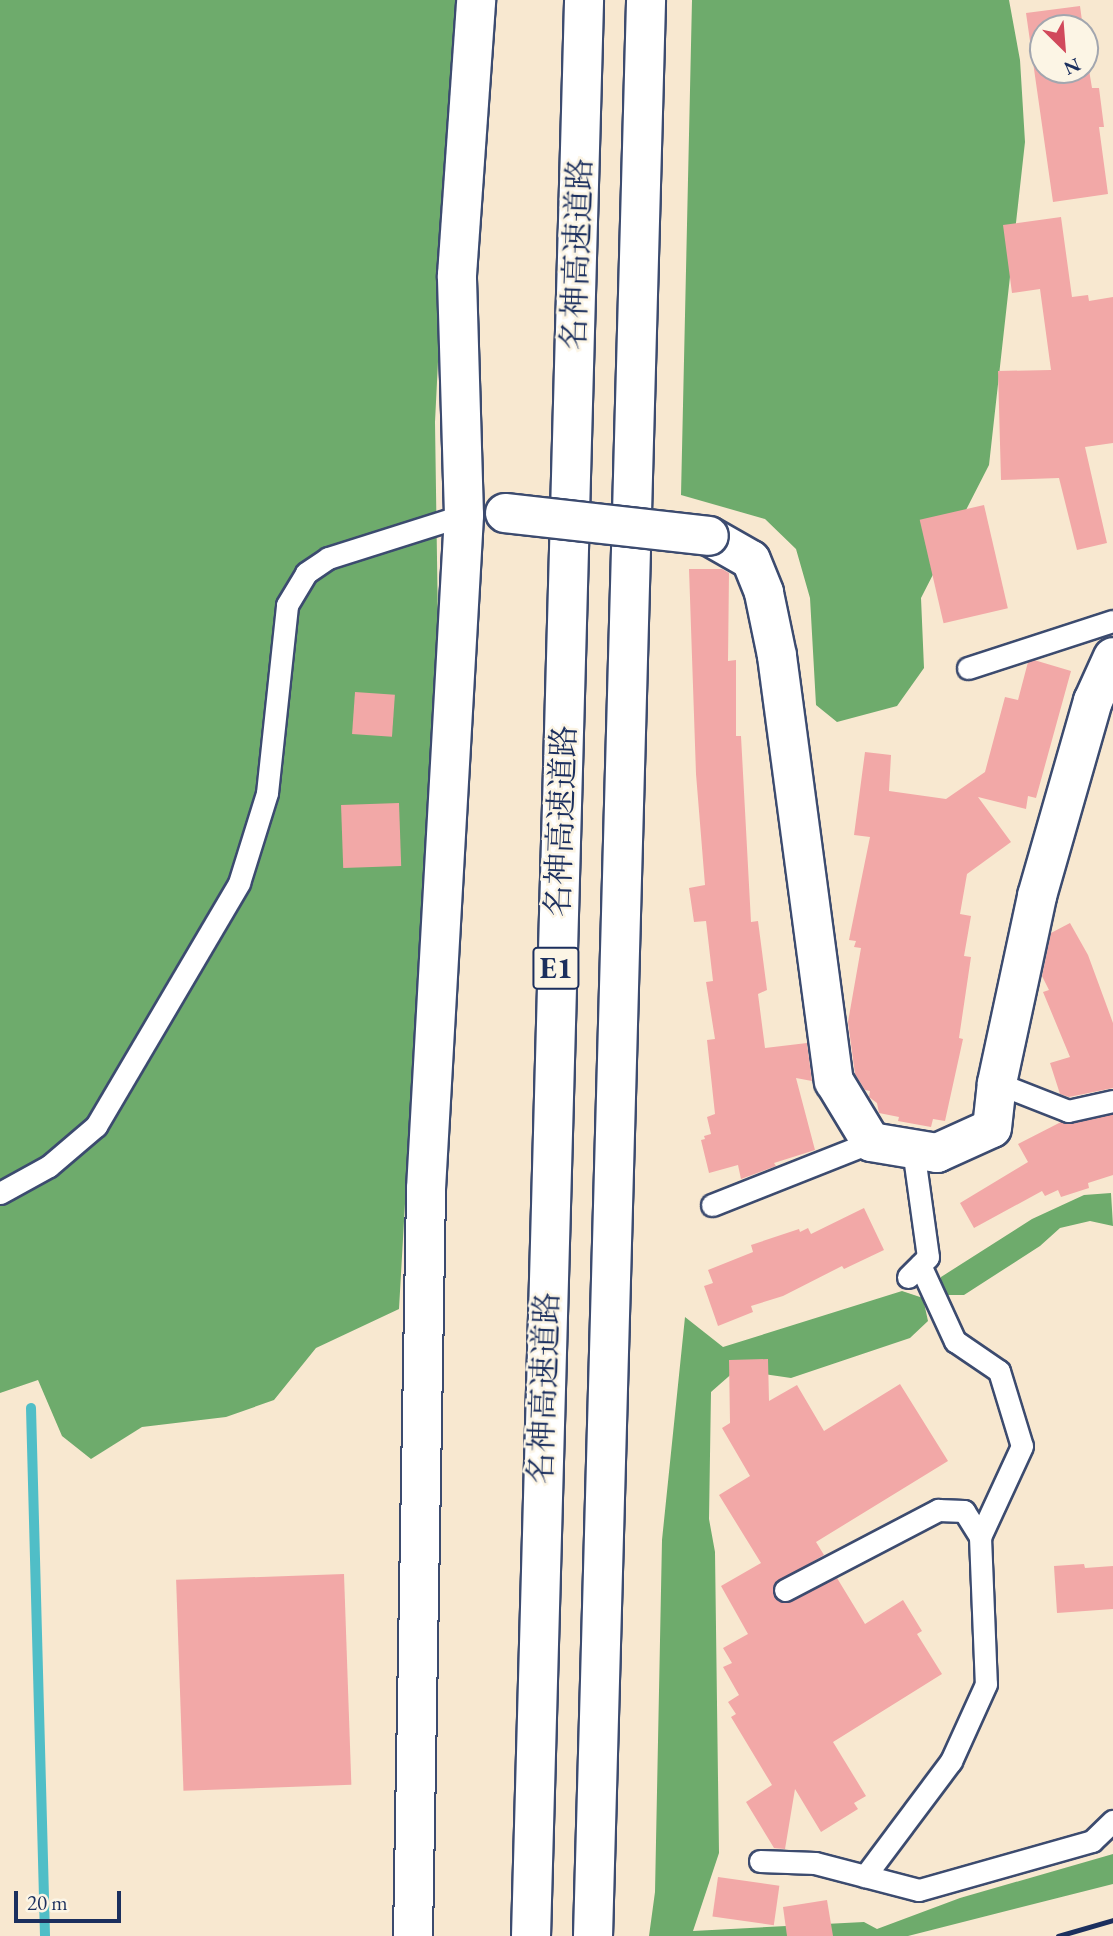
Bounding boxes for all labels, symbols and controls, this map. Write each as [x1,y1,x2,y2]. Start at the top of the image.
north arrow [1029,14,1099,84]
text: N [1060,52,1084,81]
street label: 名神高速道路 [554,157,600,351]
street label: 名神高速道路 [538,724,584,918]
road number: E1 [532,942,580,994]
street label: 名神高速道路 [521,1291,567,1485]
scale bar [18,1876,124,1920]
text: 20 m [27,1889,68,1916]

